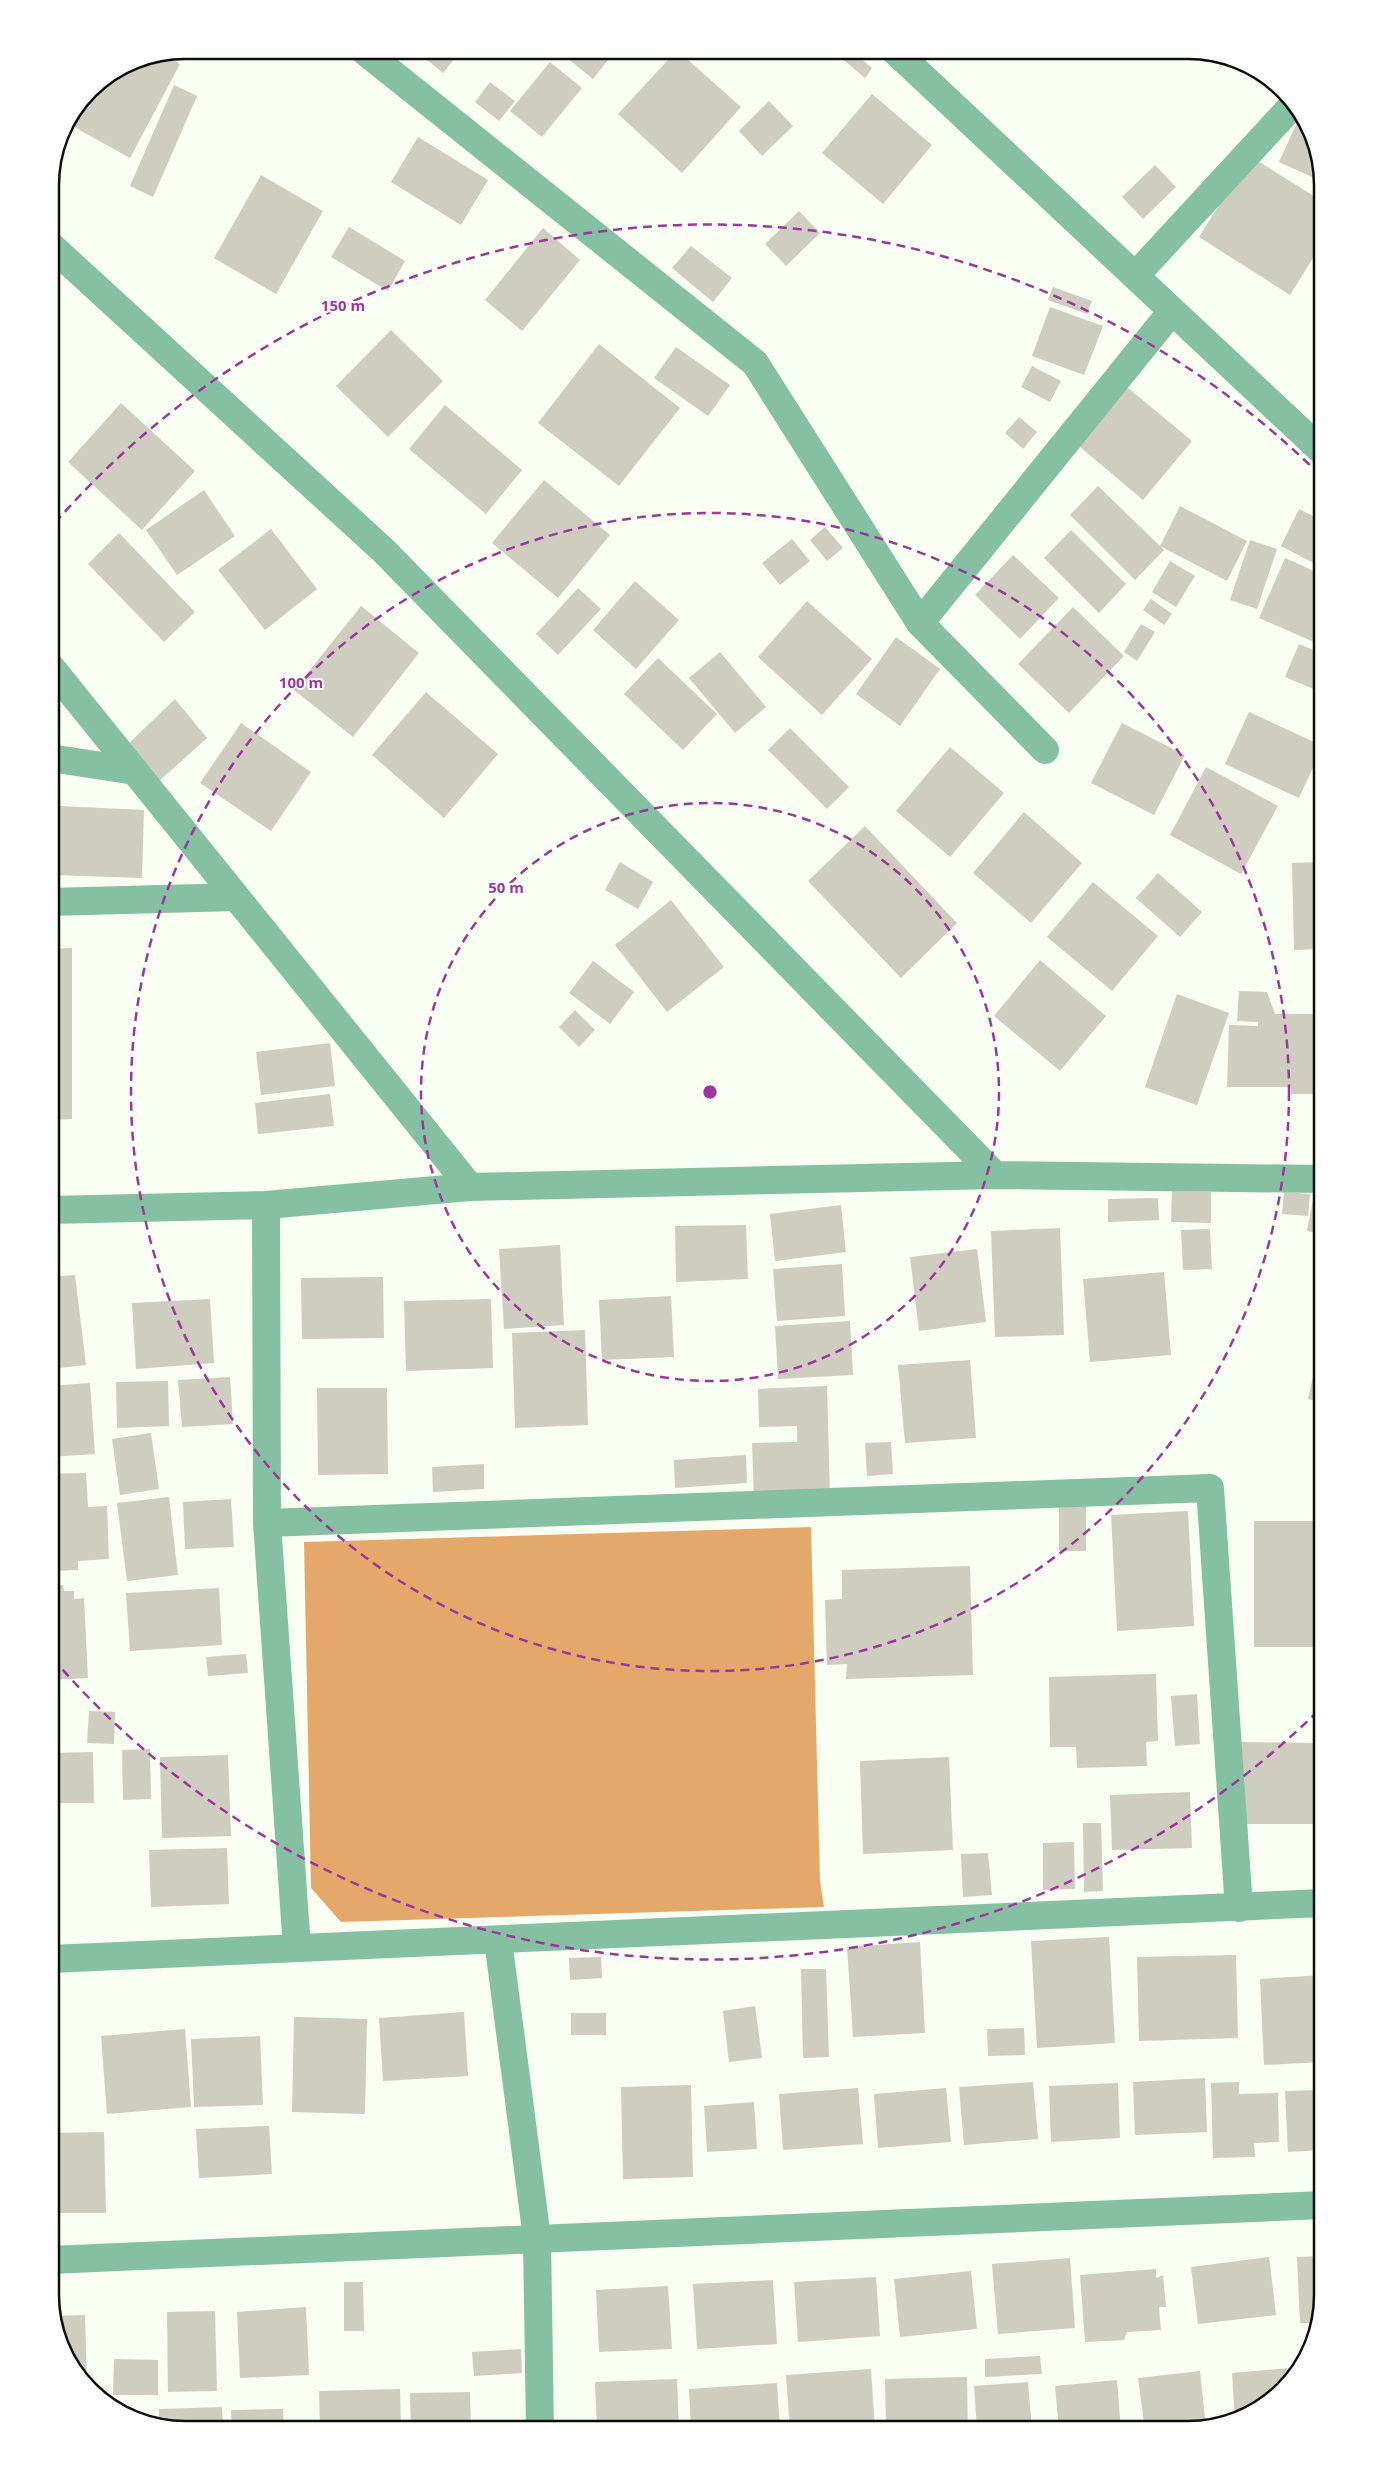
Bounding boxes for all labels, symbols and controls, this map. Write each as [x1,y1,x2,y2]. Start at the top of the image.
text: 150 m [321,295,365,315]
text: 100 m [279,672,323,692]
text: 50 m [488,877,524,897]
centre of rings [701,1083,719,1101]

